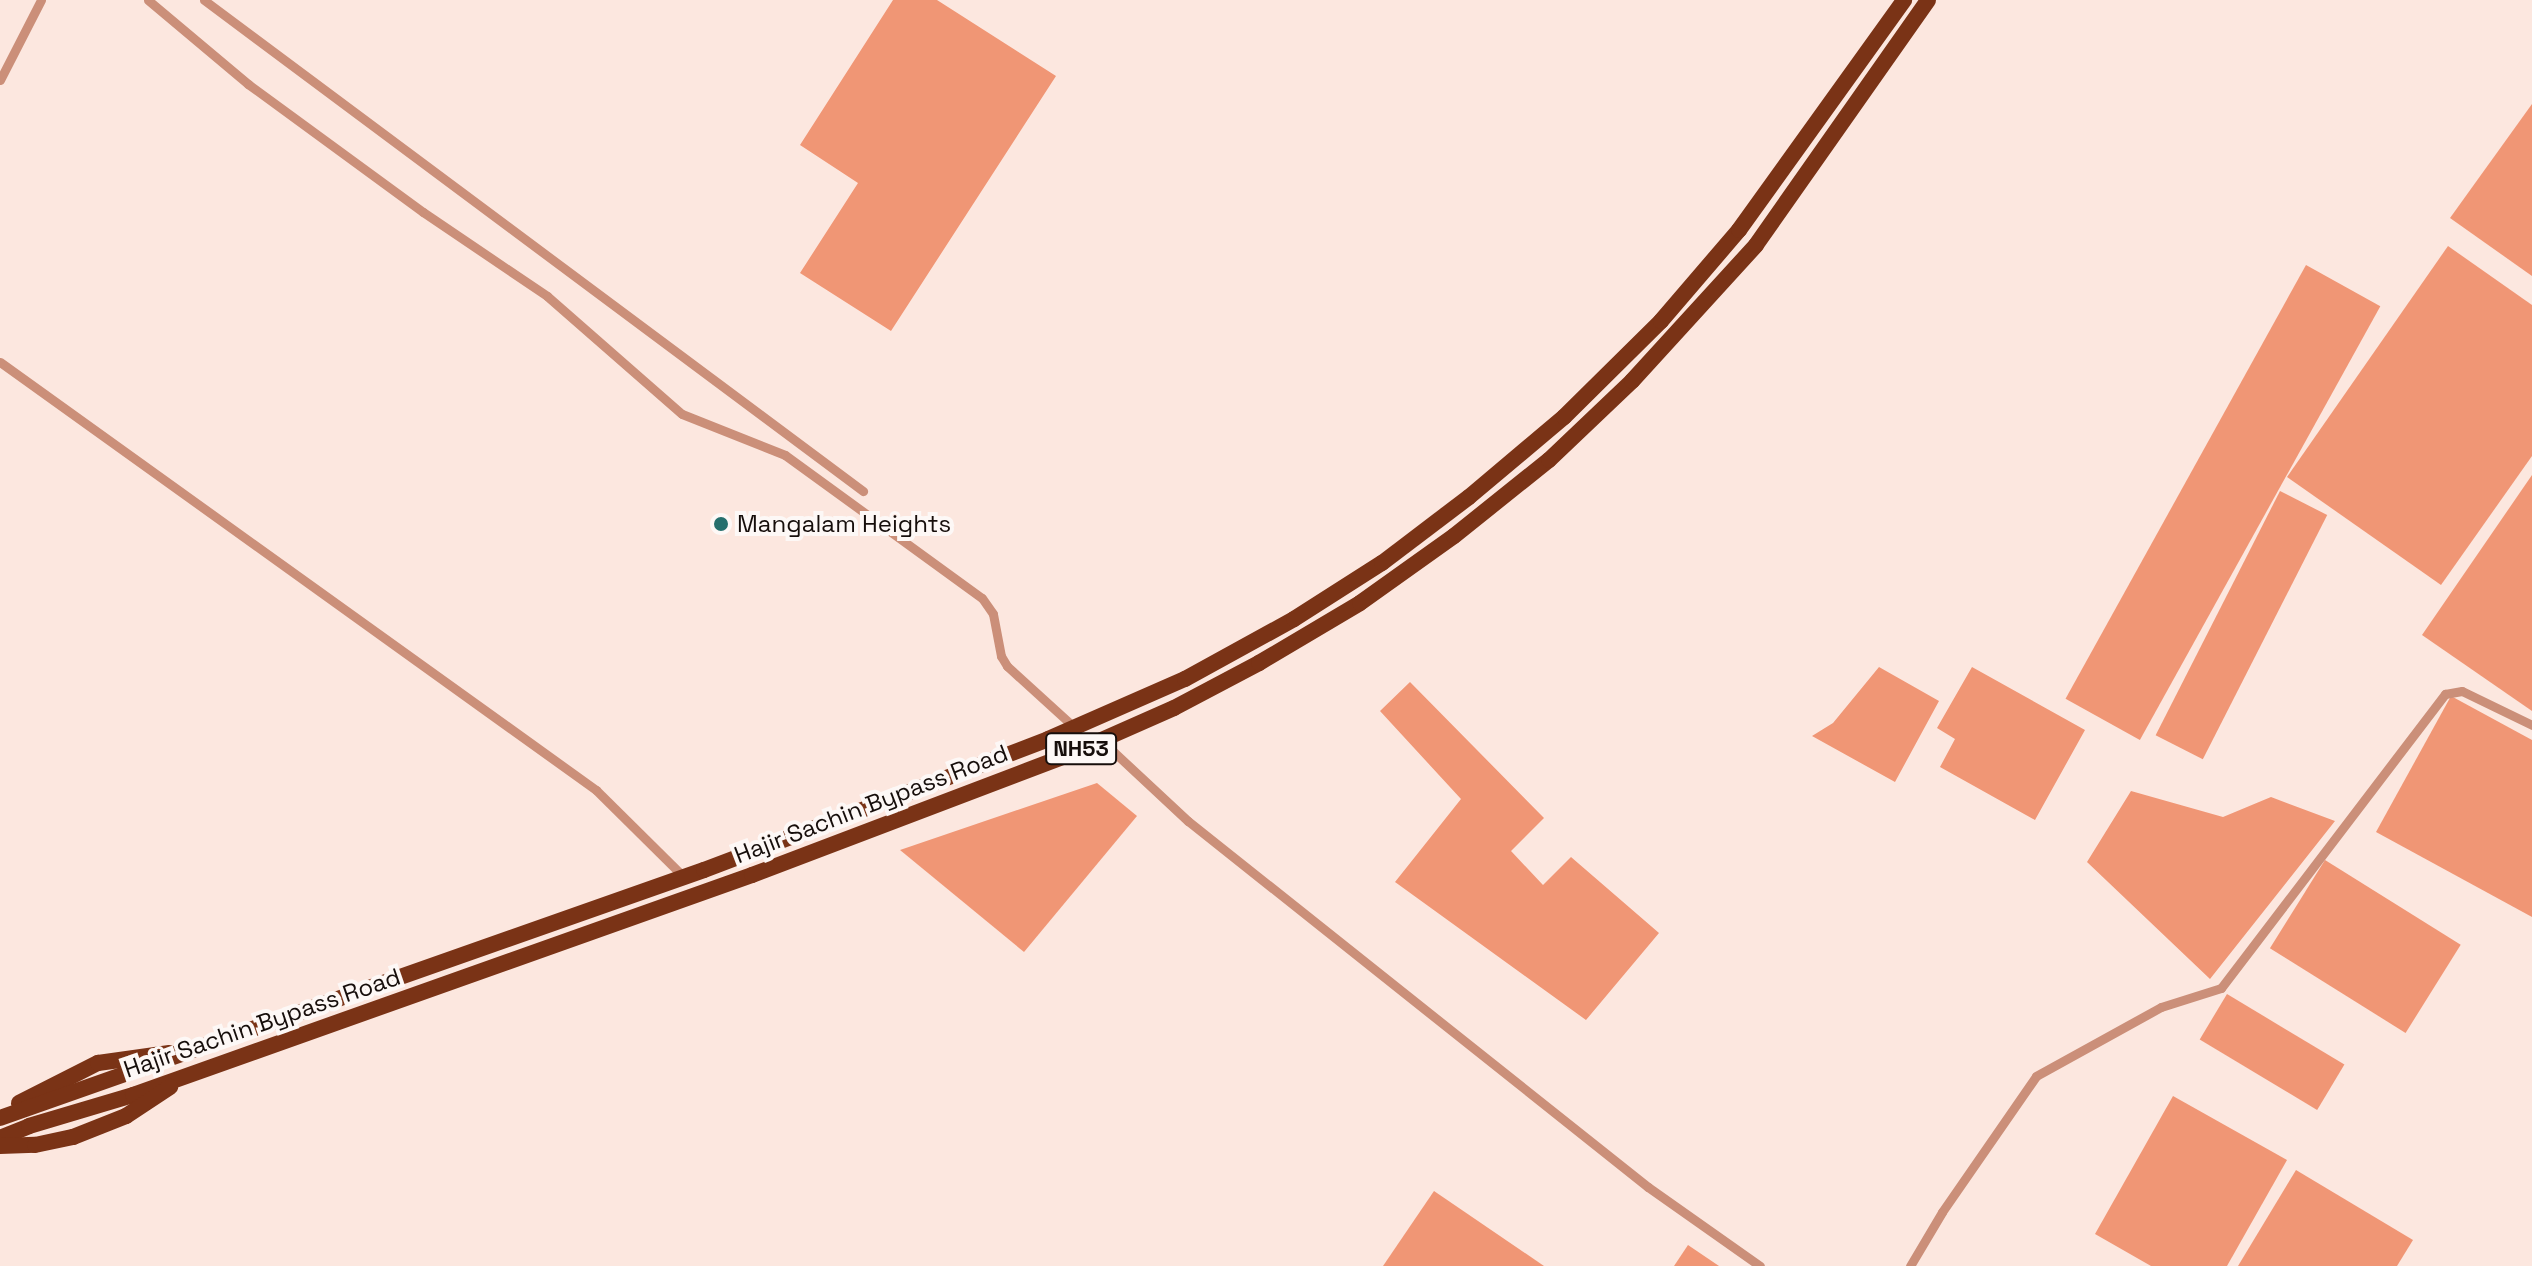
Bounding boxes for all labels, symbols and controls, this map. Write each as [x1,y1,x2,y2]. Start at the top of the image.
place label: Mangalam Heights [737,510,951,538]
marker: Mangalam Heights [712,515,730,533]
road number: NH53 [1045,731,1117,767]
street label: Hajir Sachin Bypass Road [730,738,1012,870]
street label: Hajir Sachin Bypass Road [120,962,404,1084]

